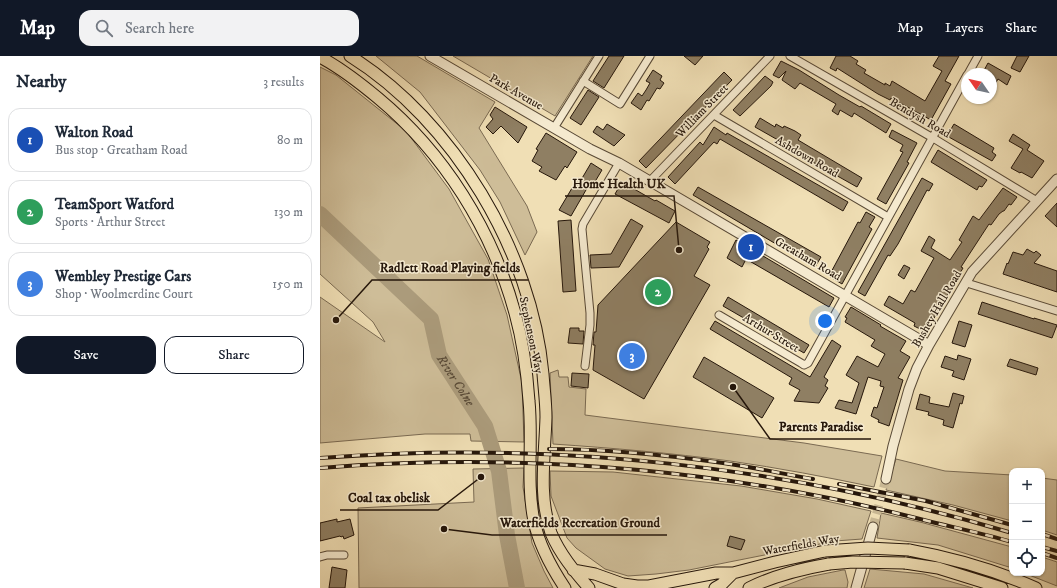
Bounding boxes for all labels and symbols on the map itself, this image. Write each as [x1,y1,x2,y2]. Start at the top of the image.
north arrow [961,68,997,104]
street label: Park Avenue [486,71,546,113]
street label: William Street [672,81,732,142]
street label: Bendysh Road [887,94,953,142]
street label: Ashdown Road [772,133,842,181]
callout: Home Health UK [565,171,674,196]
text: Home Health UK [572,176,667,192]
pin: 1 [738,232,764,262]
street label: Greatham Road [772,234,844,284]
callout: Radlett Road Playing fields [372,255,528,280]
text: Radlett Road Playing fields [380,260,521,277]
street label: Bushey Hall Road [909,268,965,350]
pin: 2 [645,277,671,307]
street label: Stephenson Way [516,295,547,375]
street label: Arthur Street [740,310,802,356]
your location [815,311,835,331]
pin: 3 [619,341,645,371]
water label: River Colne [432,351,478,410]
callout: Parents Paradise [770,414,871,439]
text: Parents Paradise [779,419,864,435]
callout: Coal tax obelisk [340,485,438,510]
text: Coal tax obelisk [348,490,430,506]
callout: Waterfields Recreation Ground [492,510,667,535]
text: Waterfields Recreation Ground [499,515,660,531]
street label: Waterfields Way [761,531,841,559]

